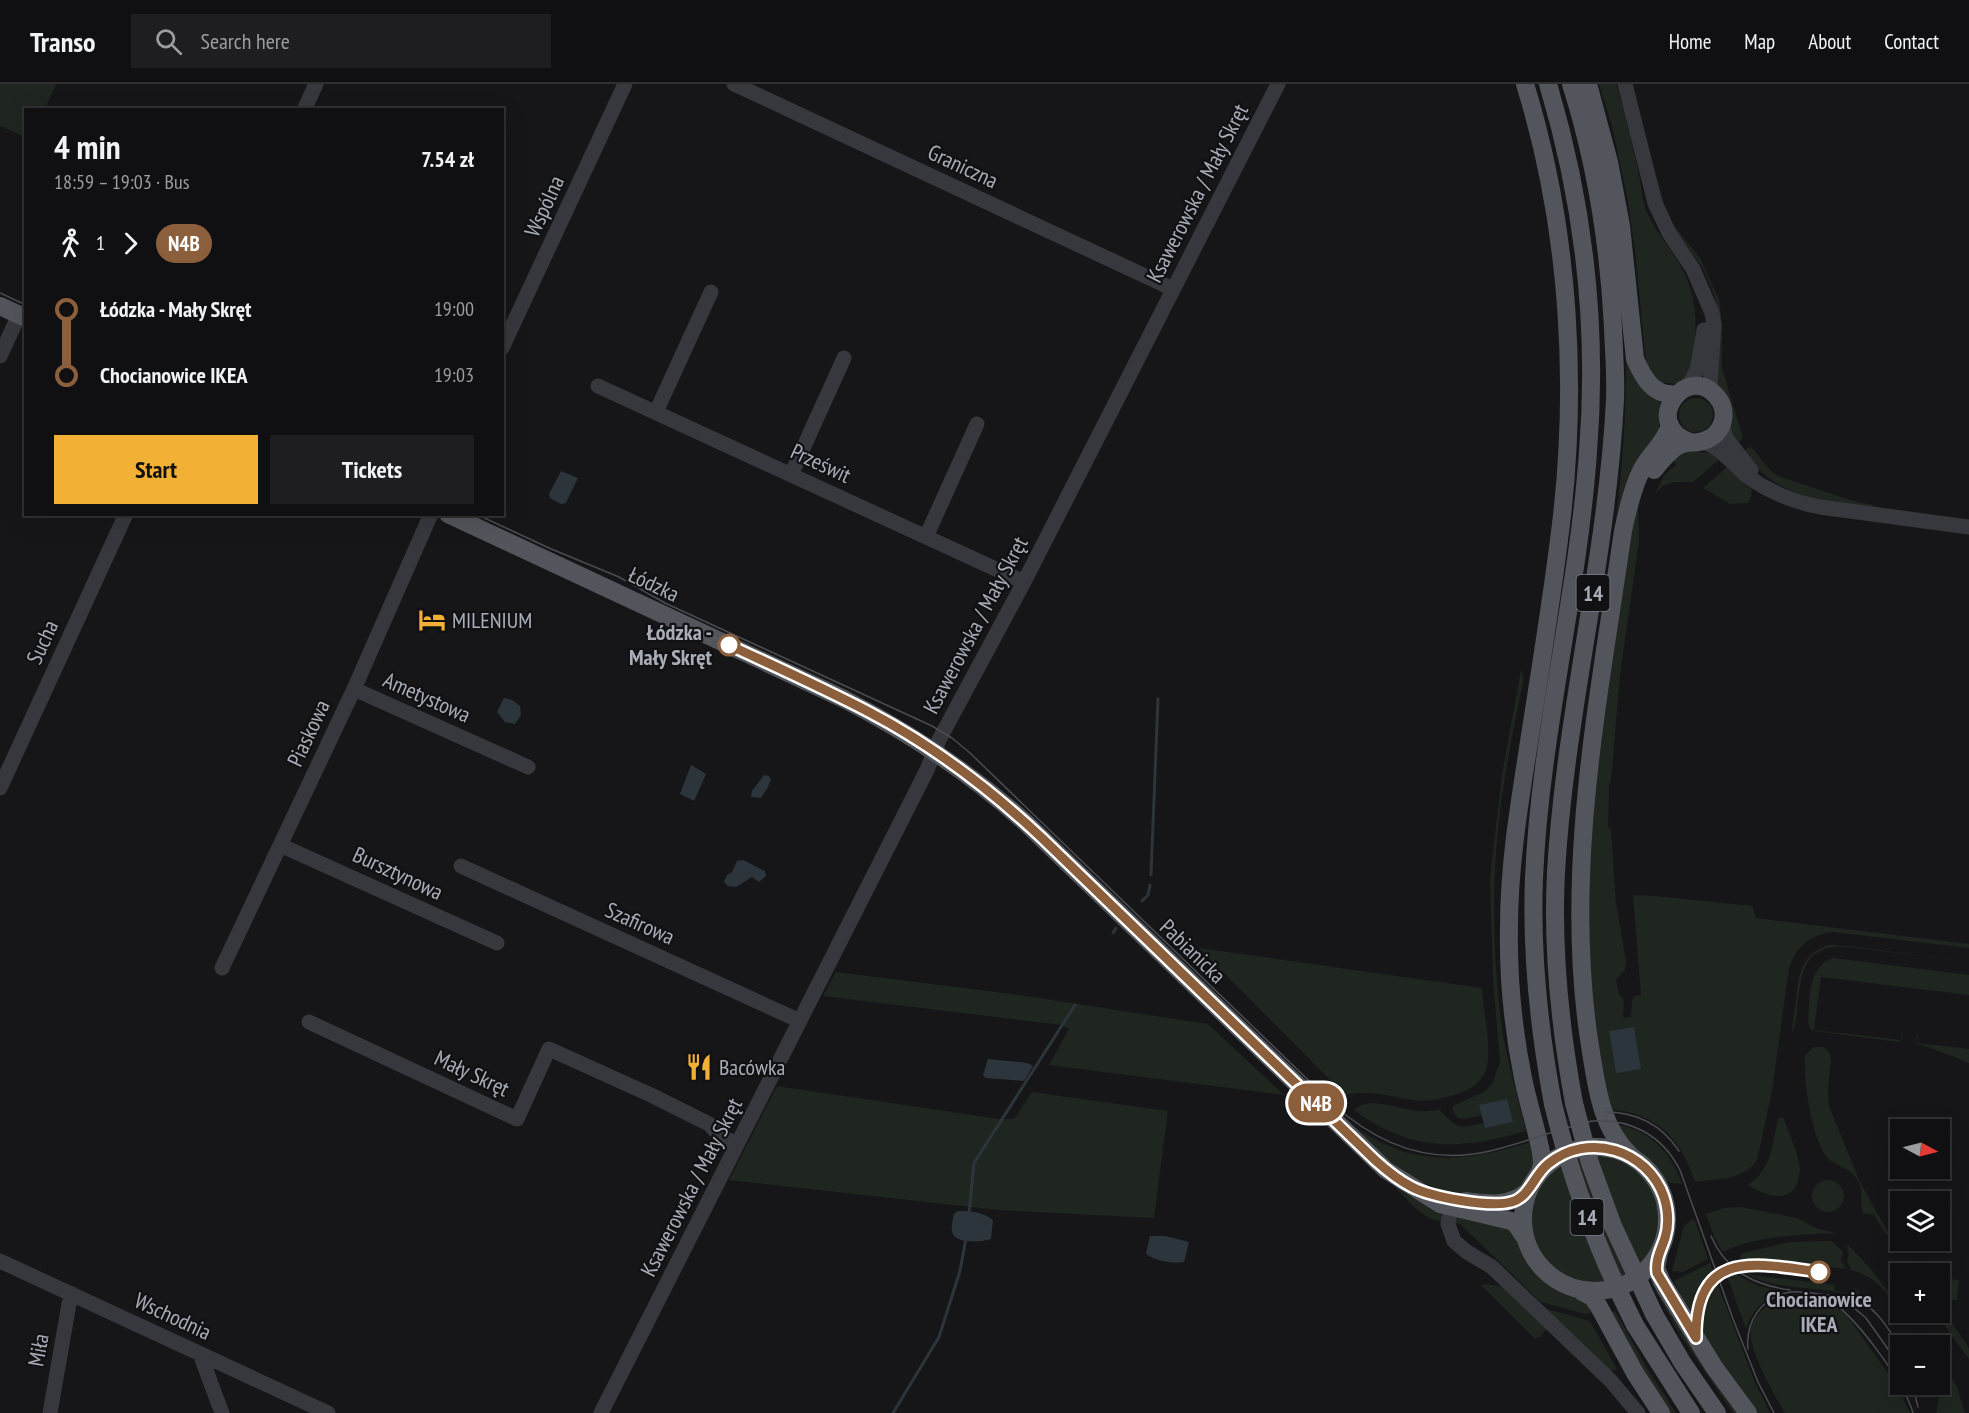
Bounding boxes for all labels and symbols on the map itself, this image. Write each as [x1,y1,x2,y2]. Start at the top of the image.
street label: Ksawerowska / Mały Skręt [1140,99,1254,287]
street label: Graniczna [924,138,1002,194]
street label: Wspólna [518,171,570,241]
street label: Prześwit [786,437,856,489]
street label: Ksawerowska / Mały Skręt [916,532,1034,718]
street label: Łódzka [624,560,684,608]
road number: 14 [1576,575,1610,611]
hotel icon: MILENIUM [417,605,447,635]
place label: MILENIUM [452,606,532,634]
street label: Sucha [20,616,64,668]
place label: Łódzka - Mały Skręt [629,618,713,671]
marker: Łódzka - Mały Skręt [718,634,740,656]
street label: Ametystowa [379,665,475,729]
street label: Piaskowa [280,695,336,771]
street label: Bursztynowa [348,840,448,906]
street label: Szafirowa [601,895,679,951]
street label: Pabianicka [1154,913,1232,989]
street label: Mały Skręt [430,1044,514,1102]
restaurant icon: Bacówka [684,1052,714,1082]
place label: Bacówka [719,1053,785,1081]
line badge: N4B [1282,1084,1350,1122]
street label: Ksawerowska / Mały Skręt [634,1093,748,1281]
north arrow [1890,1119,1950,1179]
road number: 14 [1570,1199,1604,1235]
marker: Chocianowice IKEA [1808,1261,1830,1283]
place label: Chocianowice IKEA [1766,1285,1872,1338]
street label: Wschodnia [130,1286,216,1346]
street label: Miła [21,1331,55,1369]

